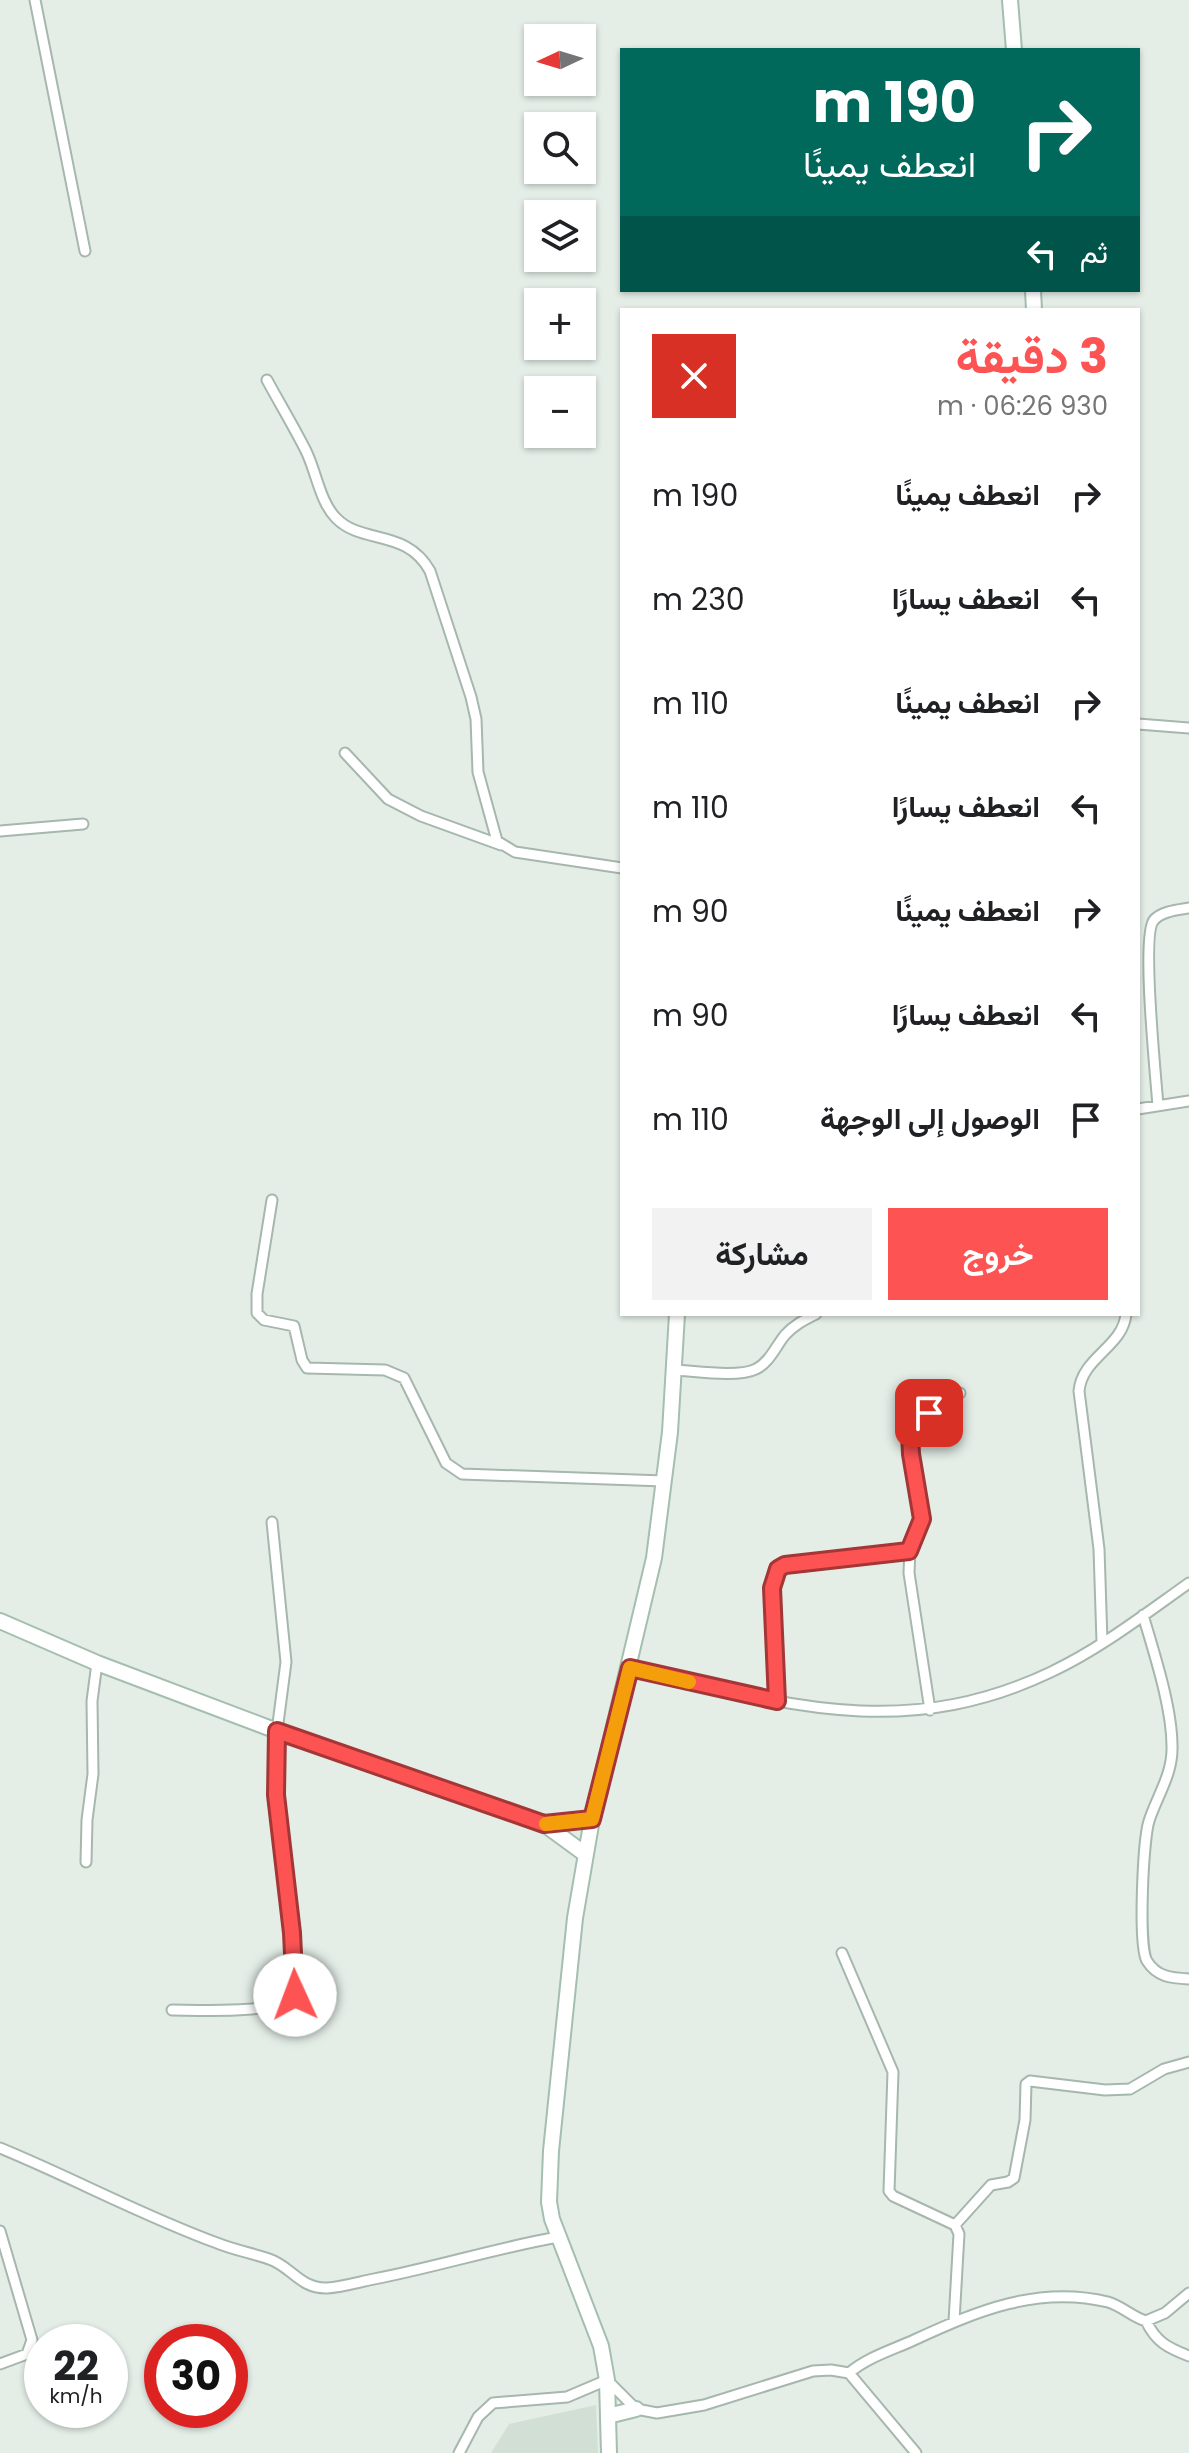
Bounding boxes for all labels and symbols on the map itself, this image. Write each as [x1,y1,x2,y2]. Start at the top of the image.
north arrow [524,24,596,96]
pin [895,1379,963,1447]
position arrow [253,1953,337,2037]
speed limit sign: 30 [144,2324,248,2428]

